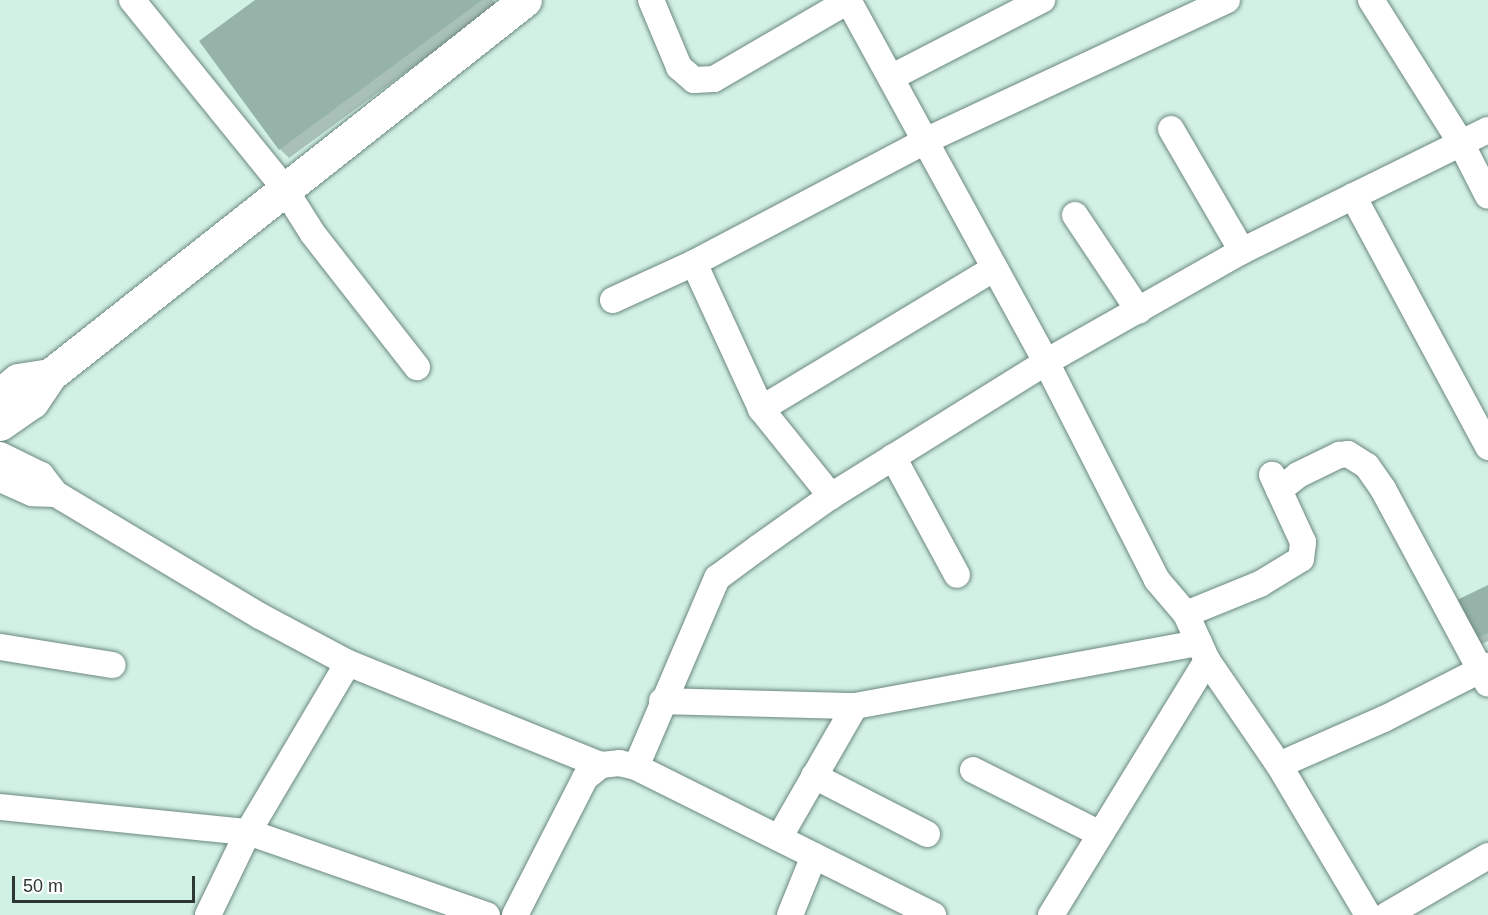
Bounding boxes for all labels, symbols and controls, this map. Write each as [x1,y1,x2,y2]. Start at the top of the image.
scale bar [15,864,198,902]
text: 50 m [23,876,63,896]

